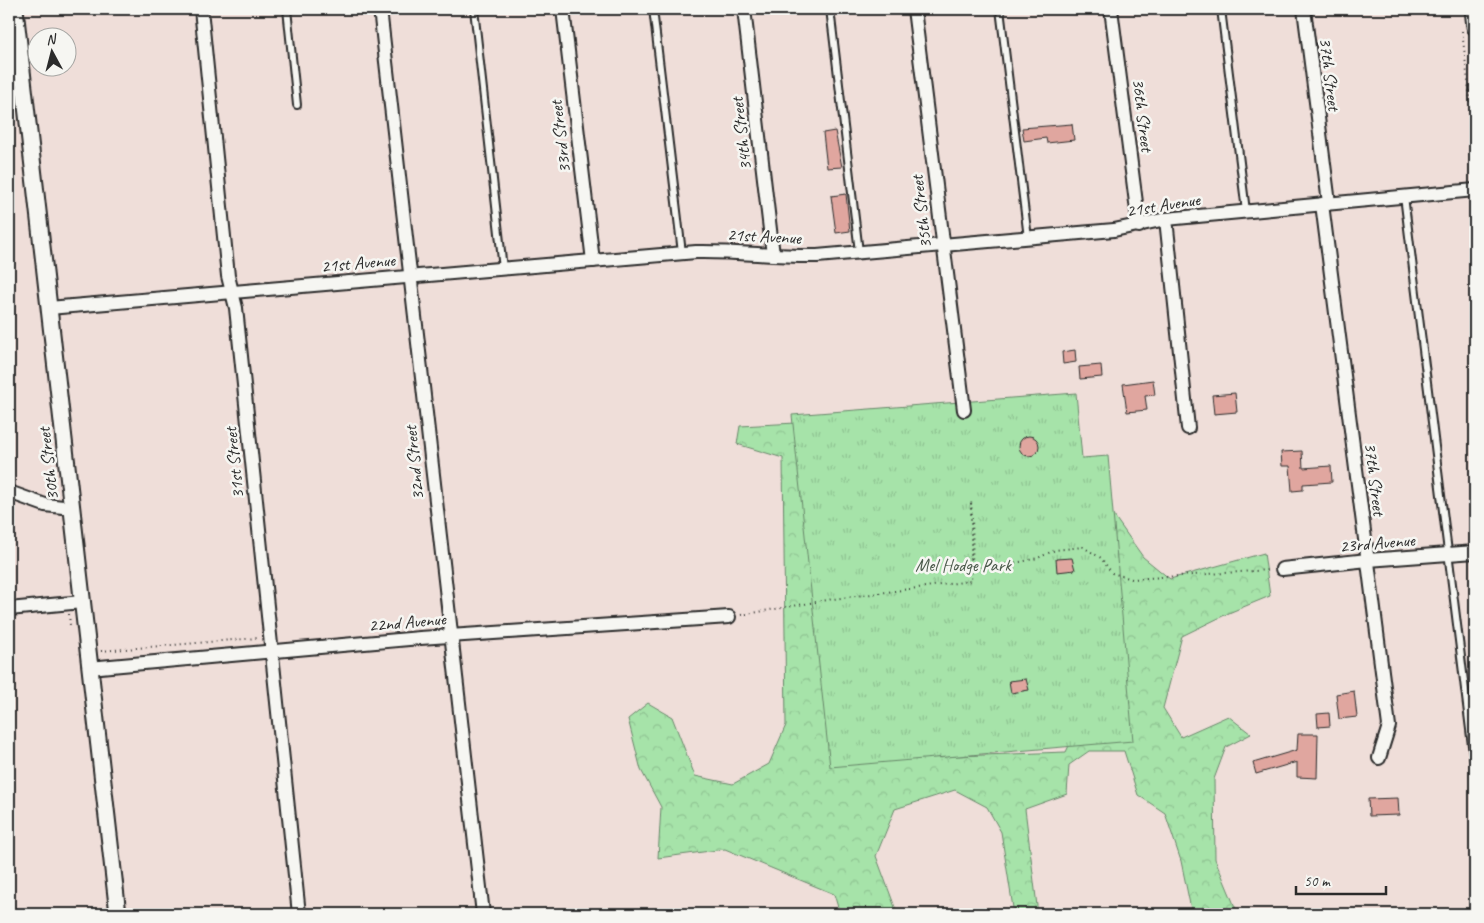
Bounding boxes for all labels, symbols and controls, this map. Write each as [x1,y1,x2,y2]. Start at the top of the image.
north arrow [28,28,78,78]
text: N [45,30,58,49]
street label: 37th Street [1315,36,1346,114]
street label: 36th Street [1128,77,1159,155]
street label: 34th Street [725,94,756,172]
street label: 33rd Street [544,97,575,175]
street label: 35th Street [905,172,936,250]
street label: 21st Avenue [1125,188,1202,222]
street label: 21st Avenue [726,223,803,249]
street label: 21st Avenue [320,249,397,277]
street label: 32nd Street [399,423,429,501]
street label: 30th Street [32,424,63,502]
street label: 31st Street [219,424,249,500]
street label: 37th Street [1360,441,1391,519]
street label: 23rd Avenue [1338,529,1417,557]
park label: Mel Hodge Park [915,554,1012,576]
street label: 22nd Avenue [368,608,448,636]
scale bar [1296,863,1386,895]
text: 50 m [1304,872,1331,891]

